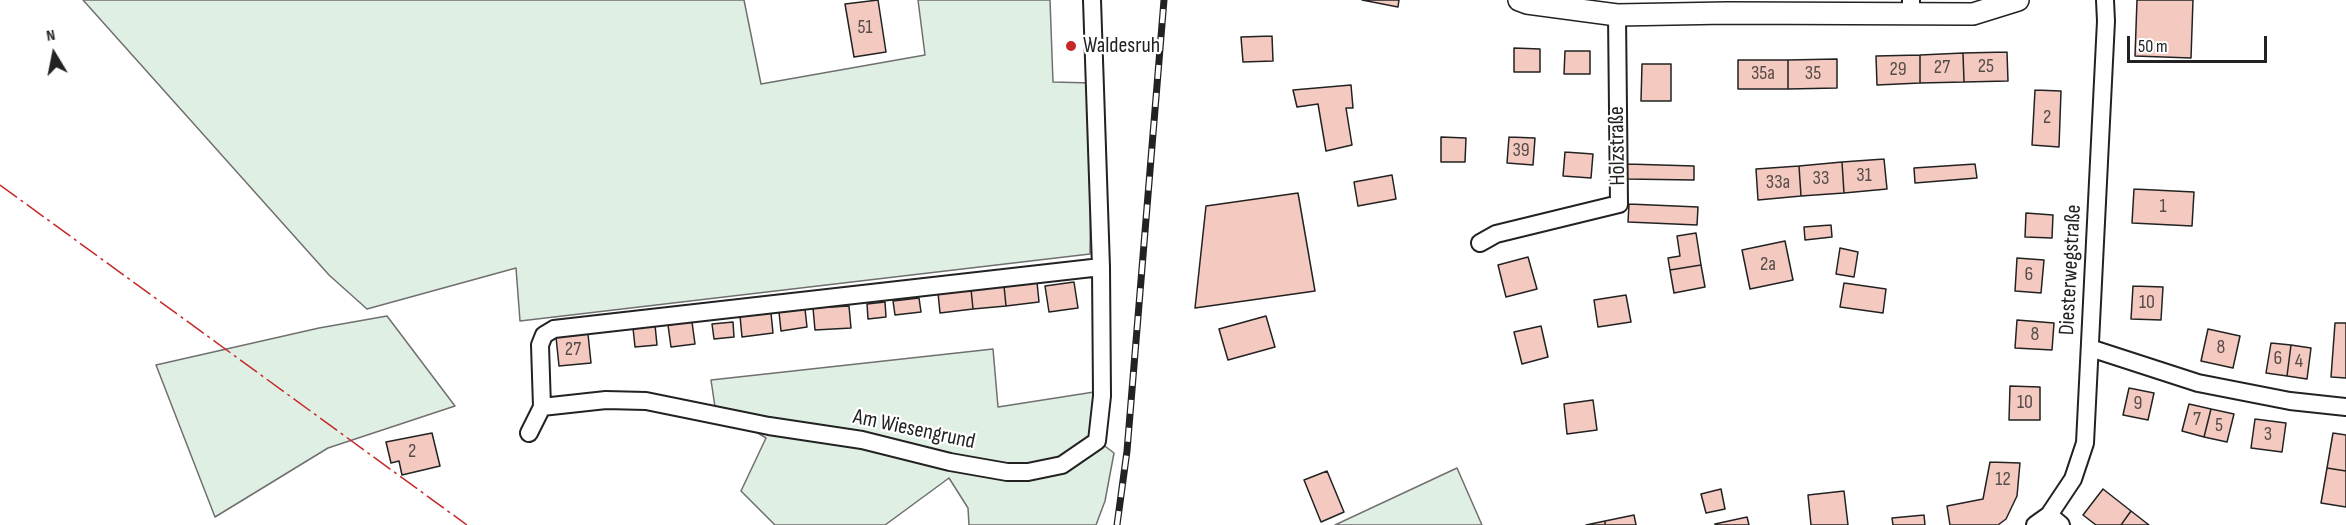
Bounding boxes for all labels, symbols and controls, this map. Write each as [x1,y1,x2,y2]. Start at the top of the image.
house number: 51 [857,16,873,40]
north arrow [24,24,84,84]
scale bar [2130,24,2270,62]
text: N [45,26,57,46]
place label: Waldesruh [1083,33,1160,59]
text: 50 m [2138,36,2168,57]
marker: Waldesruh [1064,39,1078,53]
house number: 25 [1978,55,1994,79]
house number: 27 [1934,56,1950,80]
house number: 29 [1889,58,1907,82]
house number: 35a [1751,62,1775,86]
house number: 35 [1805,62,1821,86]
street label: Holzstraße [1604,106,1632,186]
house number: 2 [2043,106,2051,130]
house number: 39 [1512,139,1530,163]
house number: 31 [1856,164,1872,188]
house number: 33 [1813,167,1829,191]
house number: 33a [1766,171,1790,195]
house number: 1 [2160,195,2166,219]
street label: Diesterwegstraße [2054,204,2088,336]
house number: 2a [1760,253,1776,277]
house number: 6 [2025,263,2033,287]
house number: 10 [2139,291,2155,315]
house number: 8 [2031,323,2039,347]
house number: 8 [2217,336,2225,360]
house number: 27 [565,338,581,362]
house number: 6 [2274,347,2282,371]
house number: 4 [2295,350,2303,374]
house number: 10 [2017,391,2033,415]
house number: 9 [2134,392,2142,416]
street label: Am Wiesengrund [851,404,977,456]
house number: 7 [2193,408,2201,432]
house number: 5 [2215,414,2223,438]
house number: 3 [2264,423,2272,447]
house number: 2 [408,440,416,464]
house number: 12 [1995,468,2011,492]

